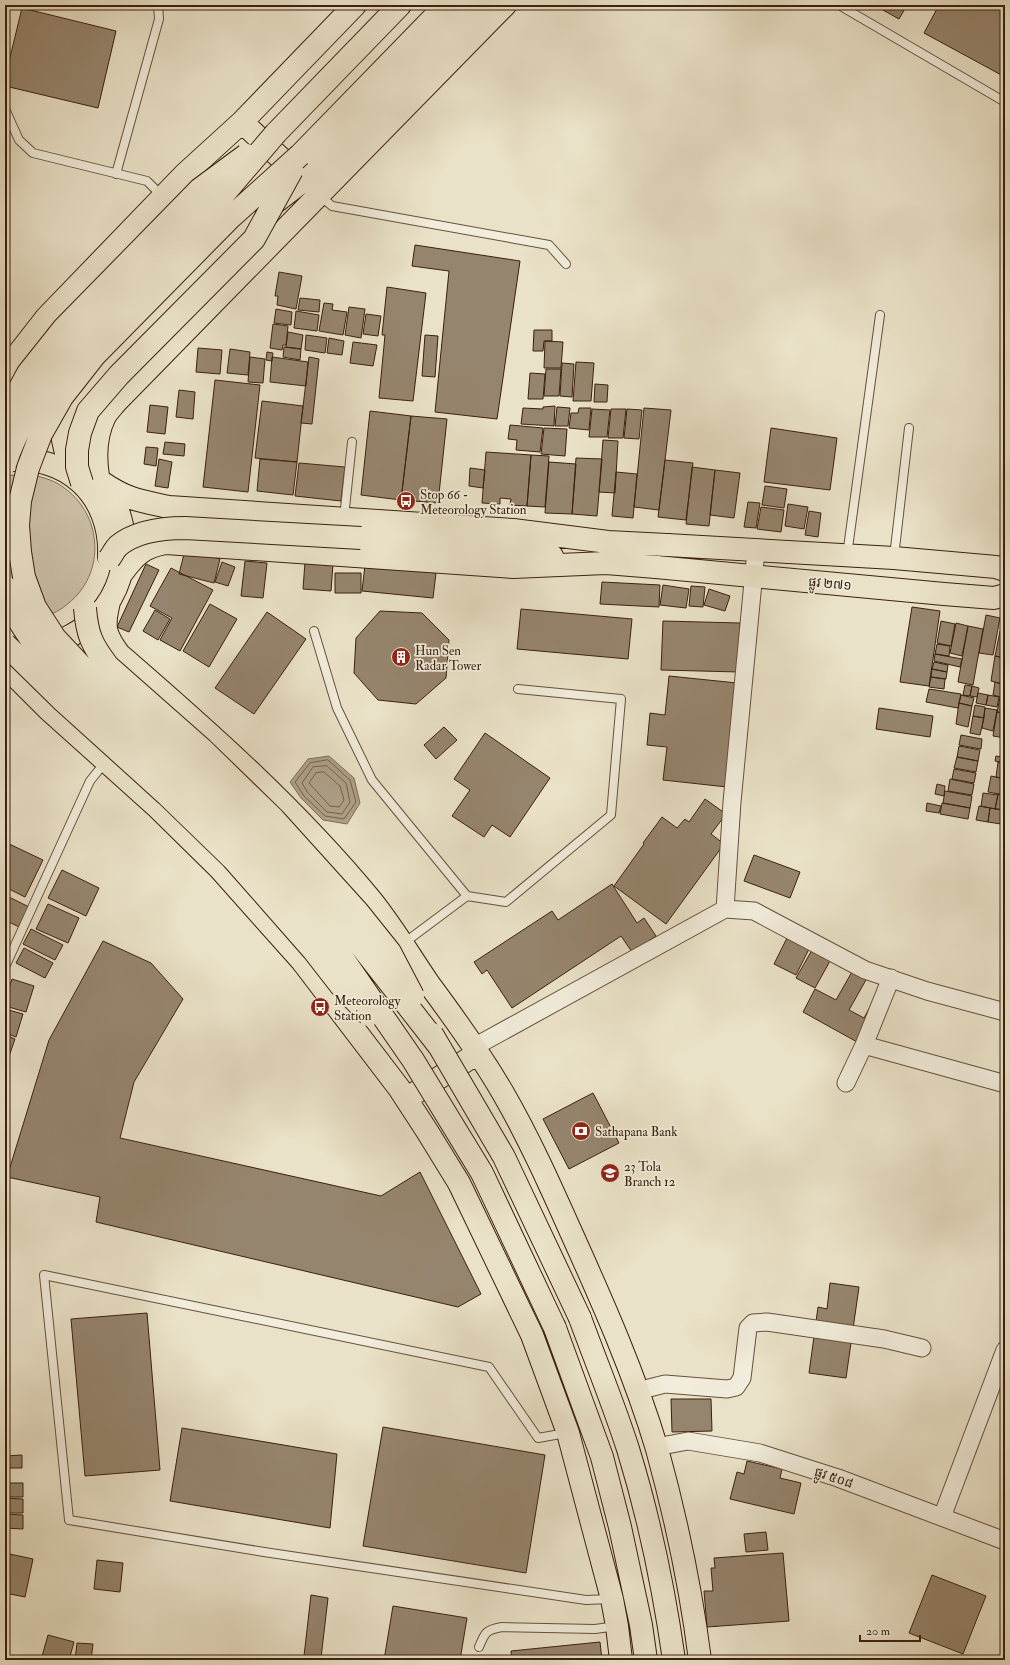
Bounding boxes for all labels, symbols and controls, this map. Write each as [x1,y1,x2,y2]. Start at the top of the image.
place label: Stop 66 - Meteorology Station [420,487,527,519]
bus stop icon: Stop 66 - Meteorology Station [395,490,417,512]
street label: ផ្លូវ ២៧១ [807,574,852,597]
place label: Hun Sen Radar Tower [415,643,481,674]
building icon: Hun Sen Radar Tower [390,646,412,668]
place label: Meteorology Station [334,993,401,1024]
bus stop icon: Meteorology Station [309,996,331,1018]
bank icon: Sathapana Bank [570,1120,592,1142]
place label: Sathapana Bank [595,1124,678,1141]
place label: 23 Tola Branch 12 [624,1159,676,1190]
school or university icon: 23 Tola Branch 12 [599,1162,621,1184]
street label: ផ្លូវ ៥០៨ [811,1464,855,1495]
scale bar [860,1617,920,1643]
text: 20 m [866,1624,891,1639]

